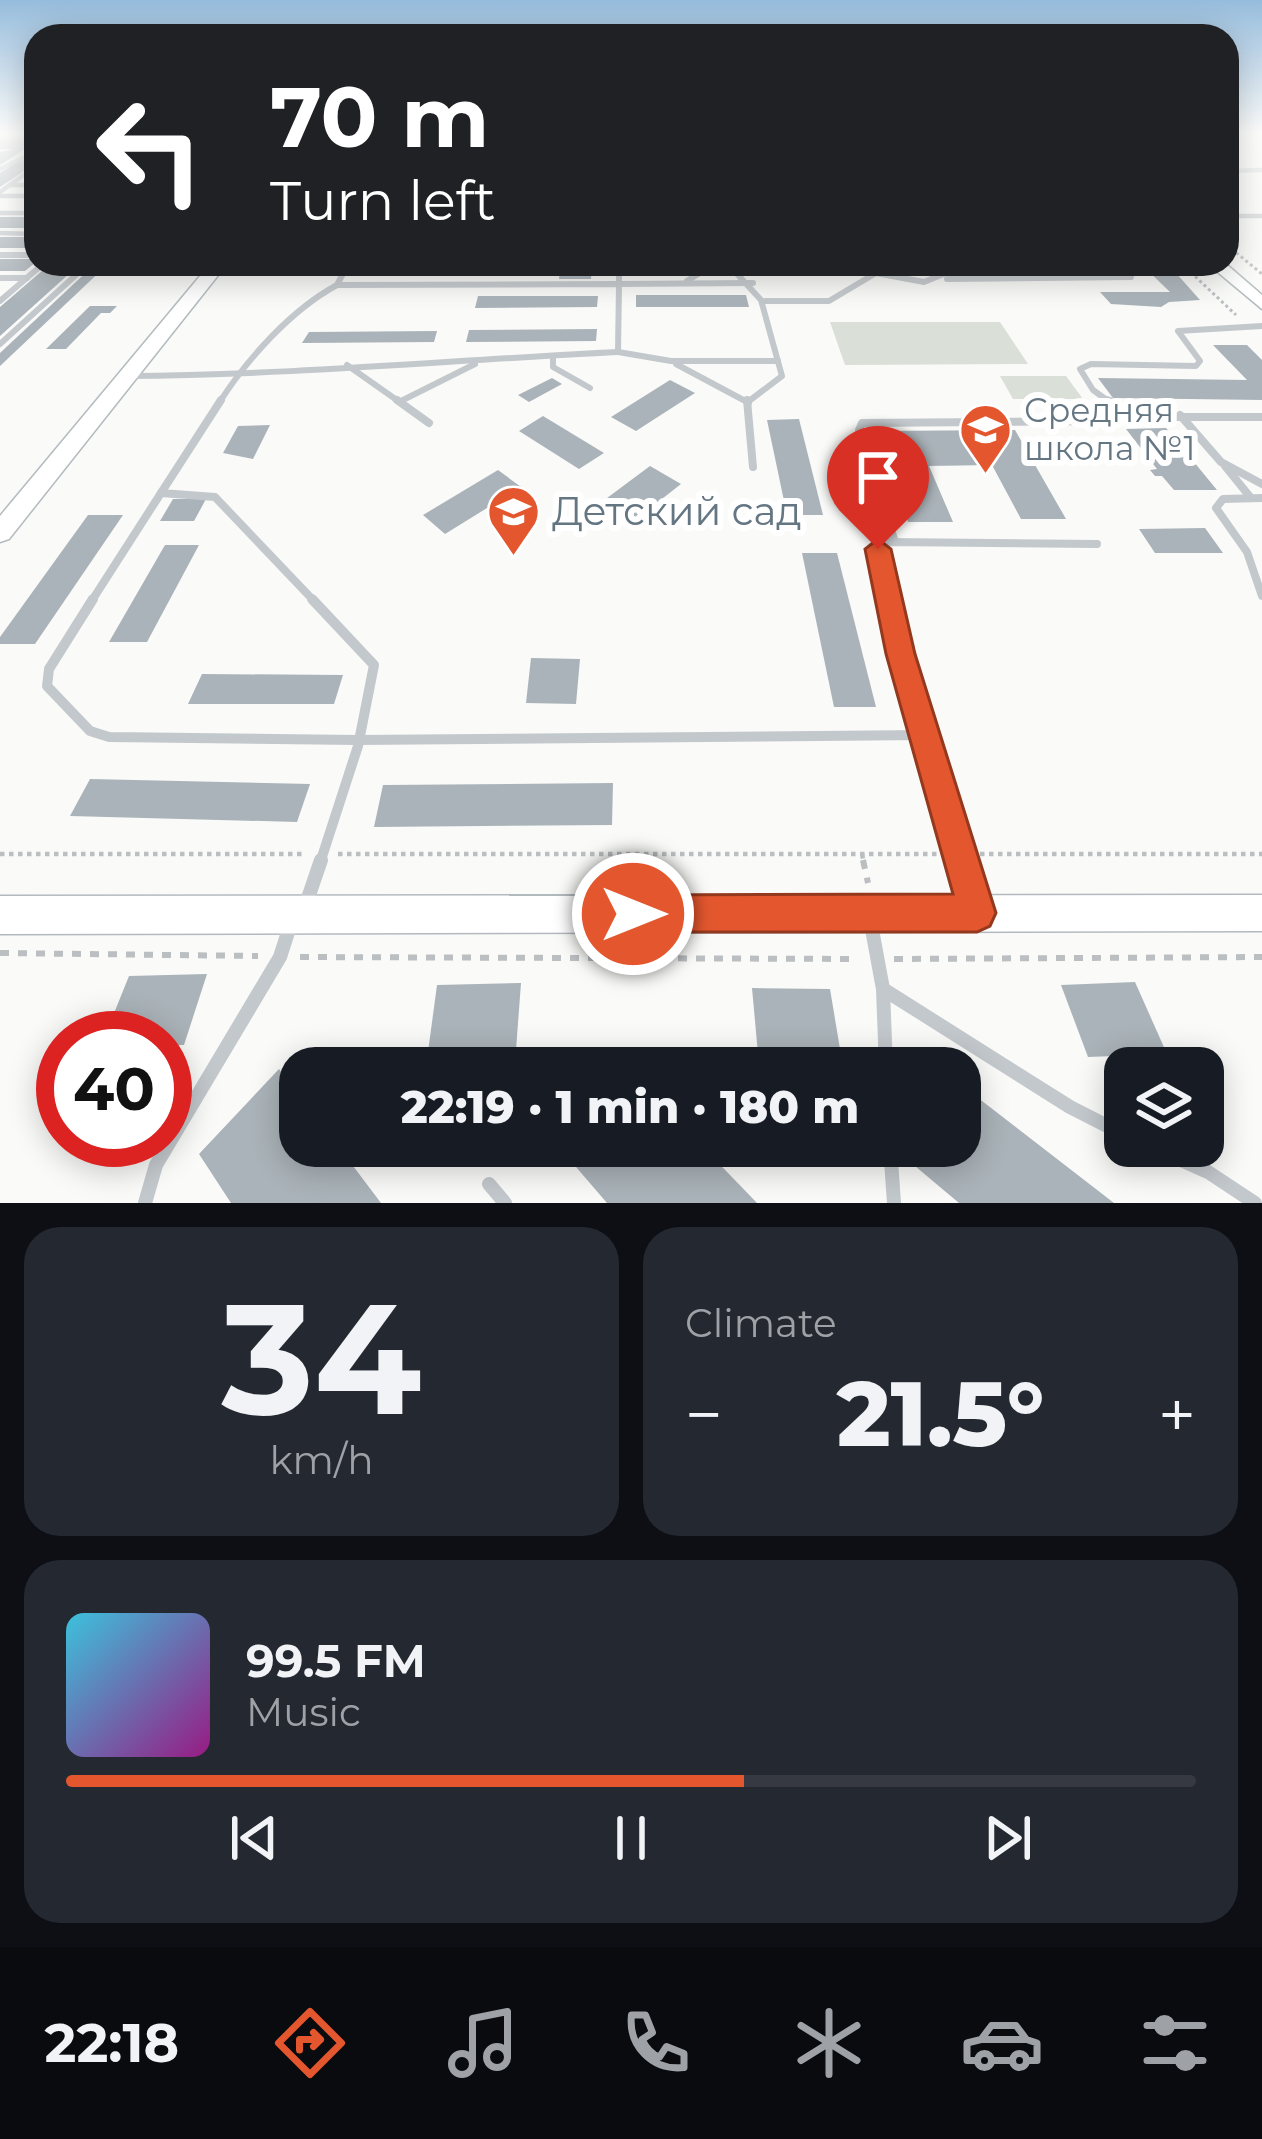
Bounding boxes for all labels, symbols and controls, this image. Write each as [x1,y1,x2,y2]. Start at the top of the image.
text: 70 m [270,66,489,168]
icon: left [72,72,228,228]
text: Turn left [270,168,496,234]
place label: Средняя школа №1 [1024,390,1195,468]
school or university icon: Средняя школа №1 [957,401,1013,475]
pin [827,426,929,549]
icon: arrive [845,444,911,510]
school or university icon: Детский сад [485,483,541,557]
place label: Детский сад [552,487,802,535]
position arrow [570,851,696,977]
speed limit sign: 40 [36,1011,192,1167]
map controls [1104,1047,1224,1167]
button: layers [1104,1047,1224,1167]
text: 22:19 · 1 min · 180 m [401,1079,859,1134]
text: 34 [222,1263,421,1453]
text: Climate [685,1299,837,1347]
text: 21.5° [837,1359,1044,1469]
text: − [685,1374,723,1455]
text: + [1158,1374,1196,1455]
text: km/h [269,1436,374,1484]
text: 99.5 FM [246,1633,426,1688]
text: Music [246,1688,361,1736]
icon: previous [221,1805,287,1871]
icon: pause [598,1805,664,1871]
icon: next [975,1805,1041,1871]
icon: directions [268,2001,352,2085]
icon: music [441,2001,525,2085]
icon: phone [614,2001,698,2085]
icon: climate [787,2001,871,2085]
icon: car [960,2001,1044,2085]
icon: filters [1133,2001,1217,2085]
text: 22:18 [45,2010,179,2076]

